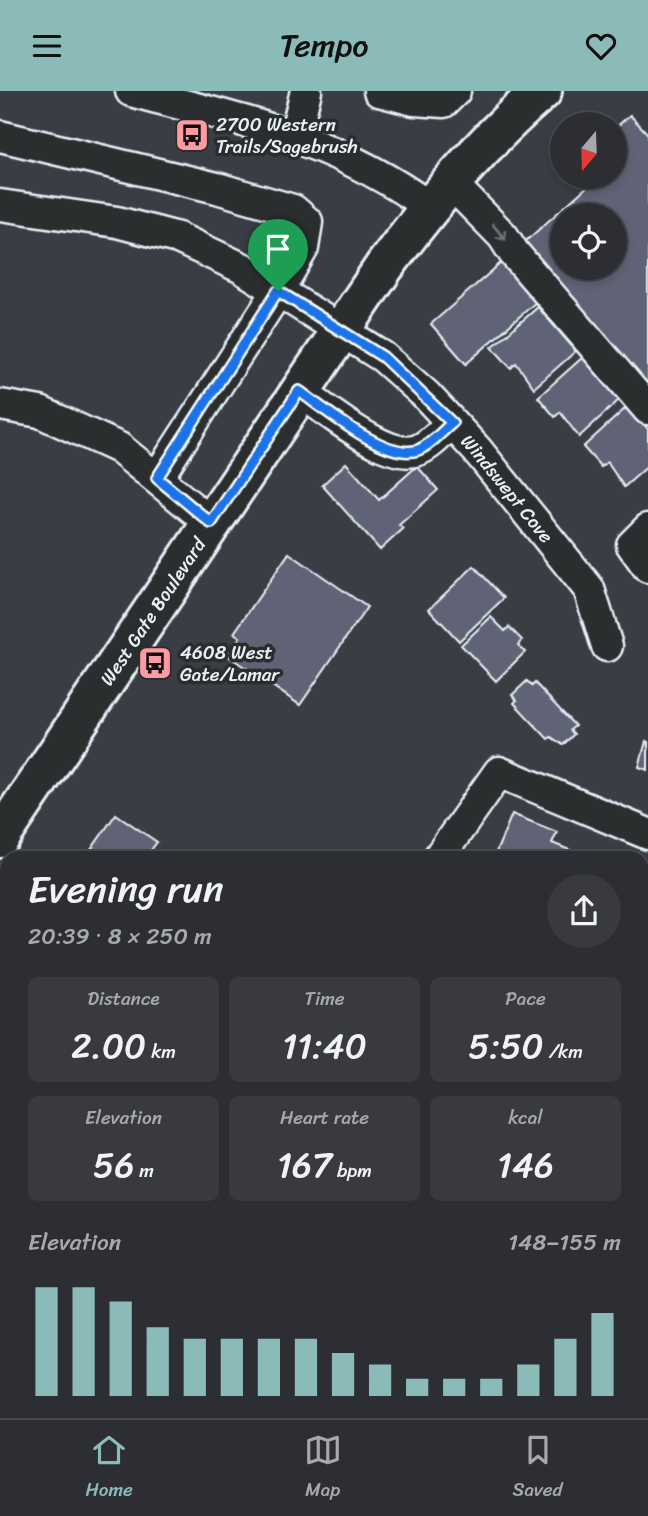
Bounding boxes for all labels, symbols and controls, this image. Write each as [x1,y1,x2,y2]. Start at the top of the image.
text: Tempo [279,17,369,74]
icon: menu [28,27,66,65]
icon: heart [582,27,620,65]
place label: 2700 Western Trails/Sagebrush [216,108,358,163]
north arrow [550,112,626,189]
map controls [550,112,627,280]
bus stop icon: 2700 Western Trails/Sagebrush [173,116,211,154]
button: locate [550,203,627,280]
pin [248,219,308,291]
one-way arrow [491,222,507,240]
icon: arrive [259,230,297,268]
street label: Windswept Cove [453,426,563,551]
street label: West Gate Boulevard [91,529,215,692]
place label: 4608 West Gate/Lamar [180,636,280,691]
bus stop icon: 4608 West Gate/Lamar [136,644,174,682]
text: Evening run [28,856,224,923]
button: share [547,874,621,948]
text: 20:39 · 8 × 250 m [28,916,212,957]
text: Distance [87,982,160,1015]
text: Time [304,982,345,1015]
text: Pace [505,982,546,1015]
text: 2.00 [71,1015,146,1077]
text: 11:40 [282,1015,367,1077]
text: 5:50 [468,1015,544,1077]
text: km [146,1035,176,1068]
text: /km [544,1035,583,1068]
text: Elevation [85,1101,162,1134]
text: Heart rate [280,1101,369,1134]
text: kcal [508,1101,543,1134]
text: 56 [93,1134,134,1196]
text: 167 [277,1134,332,1196]
text: 146 [497,1134,554,1196]
text: m [134,1154,154,1187]
text: bpm [332,1154,372,1187]
text: Elevation [28,1222,121,1263]
text: 148–155 m [508,1222,621,1263]
tab: Home [85,1431,133,1506]
tab: Map [304,1431,342,1506]
tab: Saved [513,1431,563,1506]

